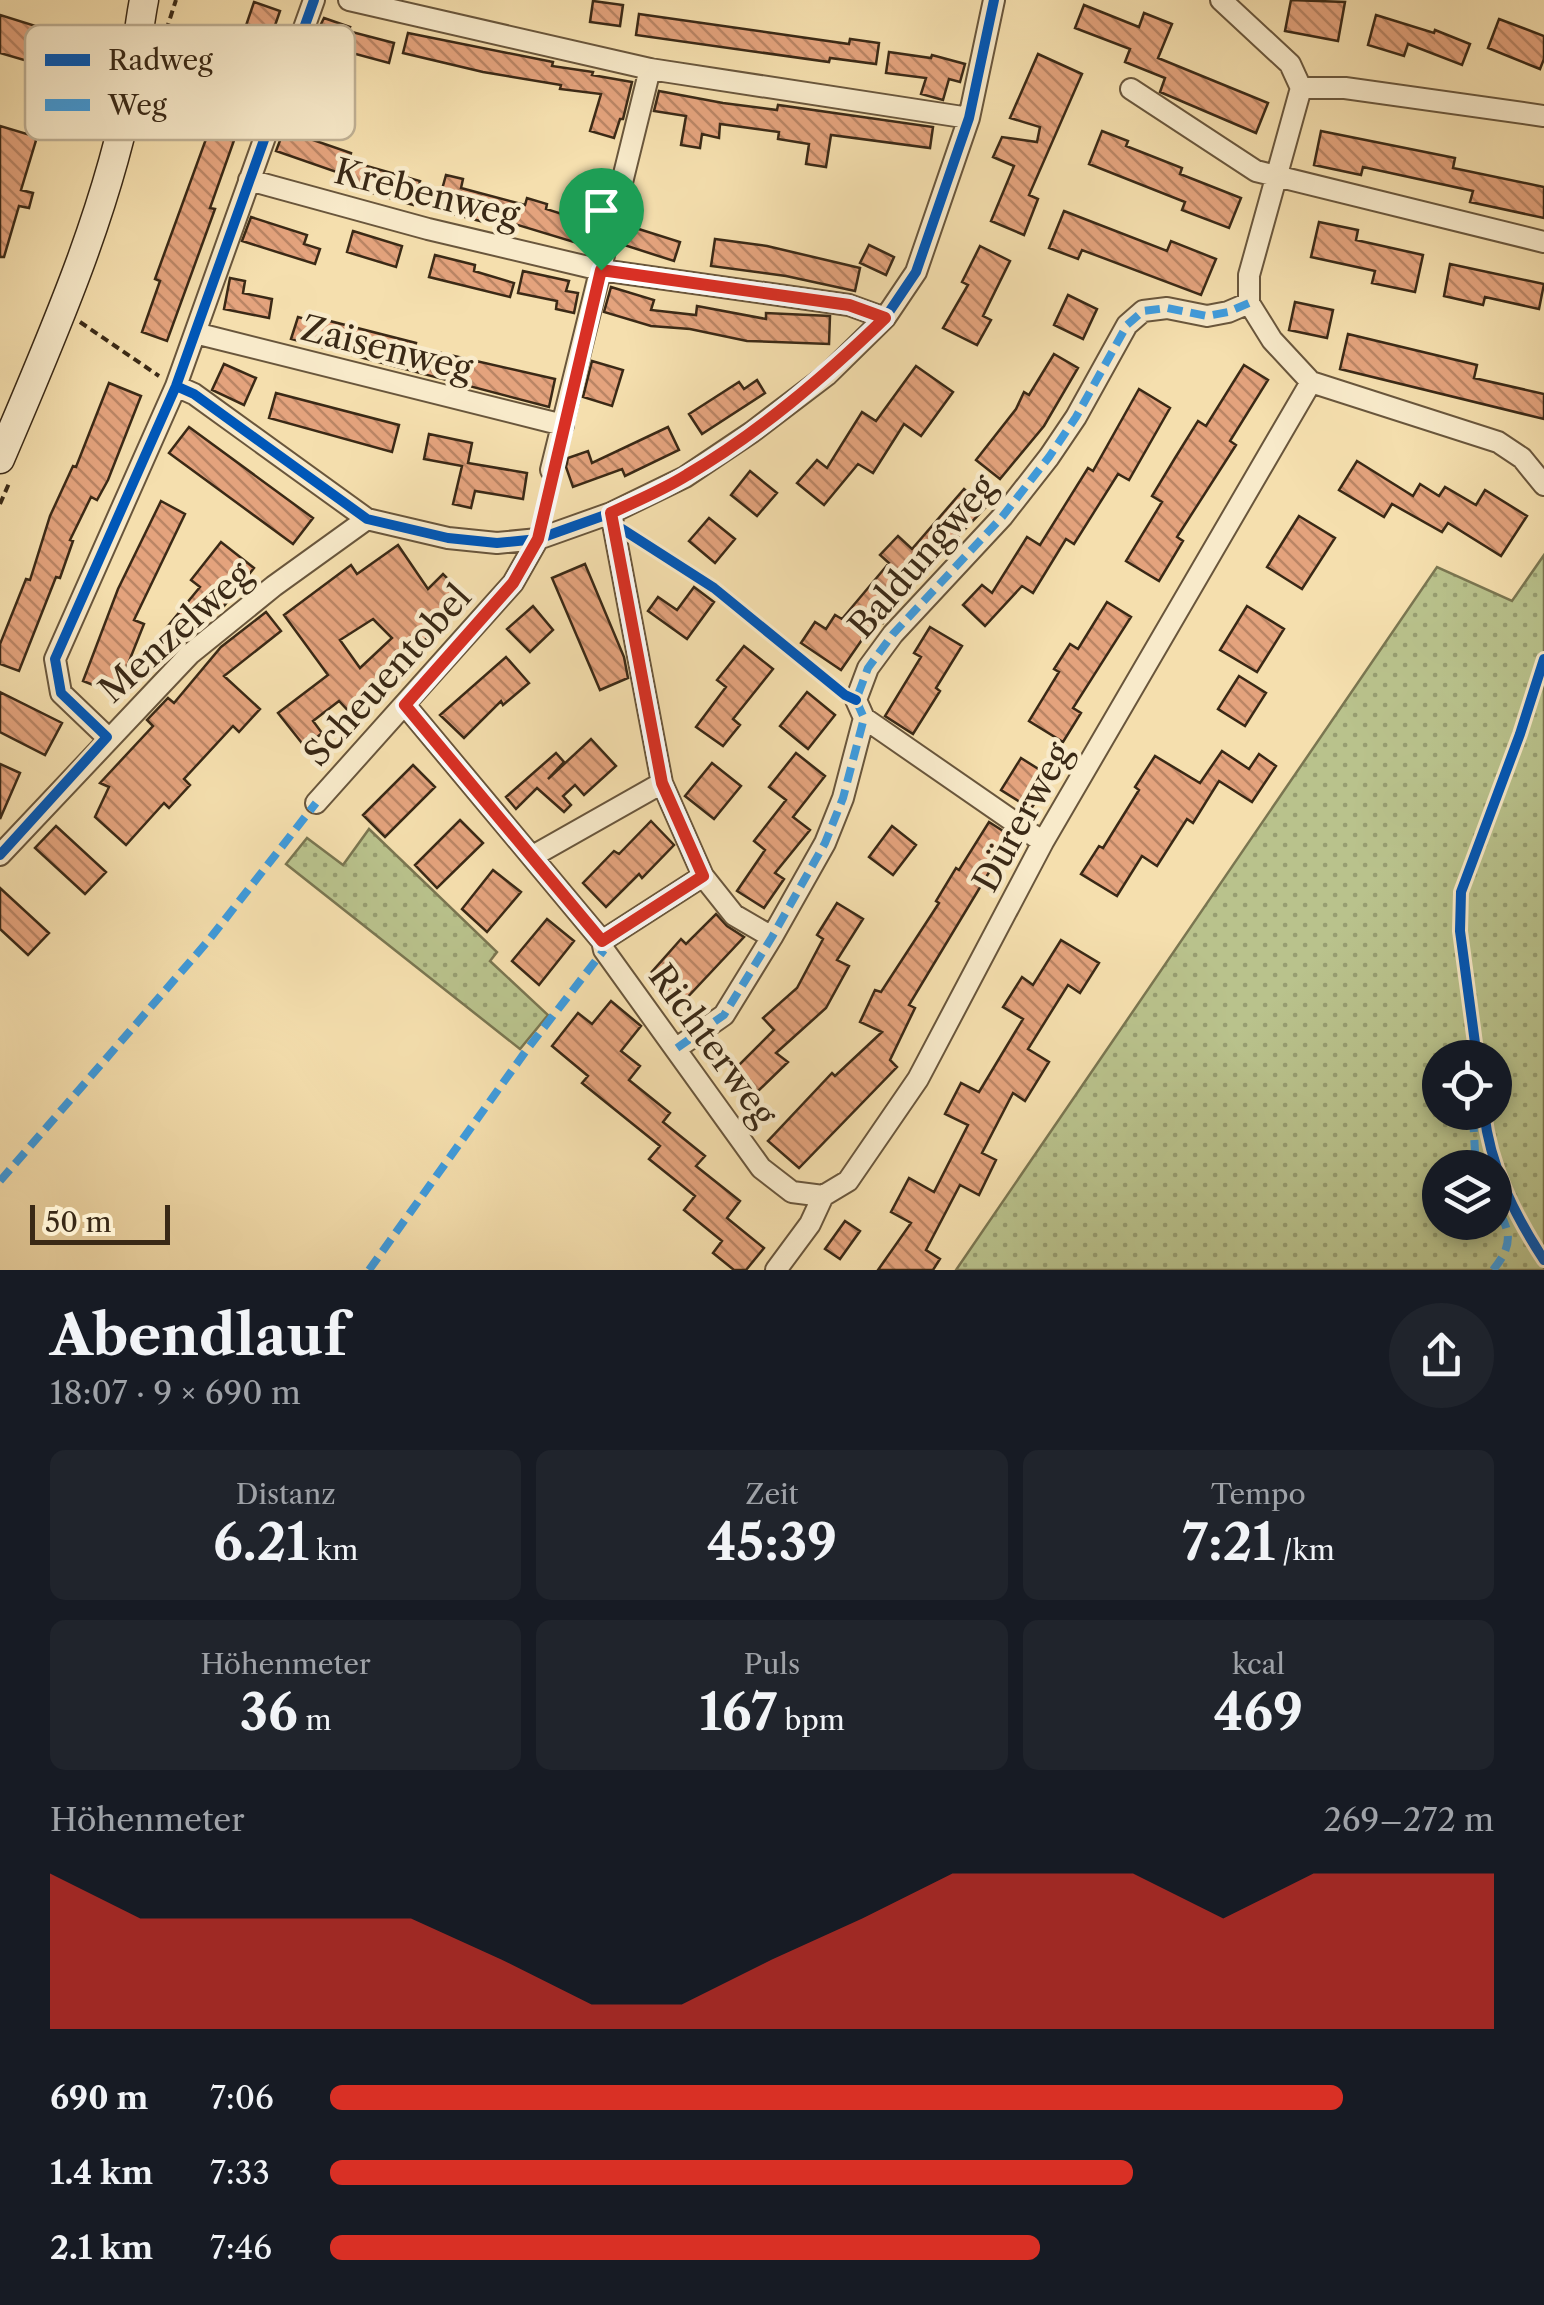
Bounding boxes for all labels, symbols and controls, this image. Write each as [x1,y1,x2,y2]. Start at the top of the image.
legend [25,25,355,140]
text: Radweg [108,43,213,77]
text: Weg [107,88,167,122]
street label: Krebenweg [330,149,524,237]
pin [559,168,644,271]
icon: arrive [574,183,629,238]
street label: Zaisenweg [297,306,477,390]
street label: Baldungweg [839,465,1005,647]
street label: Menzelweg [90,552,260,711]
street label: Scheuentobel [294,576,480,774]
street label: Dürerweg [963,734,1081,899]
street label: Richterweg [640,956,786,1135]
map controls [1422,1040,1512,1240]
button: locate [1422,1040,1512,1130]
button: layers [1422,1150,1512,1240]
scale bar [30,1200,170,1244]
text: 50 m [45,1205,112,1239]
text: Abendlauf [50,1302,346,1369]
button: share [1389,1303,1494,1408]
text: 18:07 · 9 × 690 m [50,1373,301,1412]
text: Distanz [236,1477,336,1511]
text: Zeit [745,1477,799,1511]
text: Tempo [1211,1477,1306,1511]
text: 6.21 [213,1511,309,1573]
text: 45:39 [707,1511,837,1573]
text: 7:21 [1182,1511,1275,1573]
text: km [309,1533,358,1567]
text: /km [1275,1533,1335,1567]
text: Höhenmeter [200,1647,371,1681]
text: Puls [744,1647,800,1681]
text: kcal [1232,1647,1285,1681]
text: 36 [240,1681,298,1743]
text: 167 [699,1681,777,1743]
text: 469 [1214,1681,1303,1743]
text: m [298,1703,332,1737]
text: bpm [777,1703,845,1737]
text: Höhenmeter [50,1800,245,1839]
text: 269–272 m [1323,1800,1494,1839]
text: 690 m [50,2078,149,2117]
text: 7:06 [210,2078,274,2117]
text: 1.4 km [50,2153,153,2192]
text: 7:33 [210,2153,270,2192]
text: 2.1 km [50,2228,153,2267]
text: 7:46 [210,2228,272,2267]

